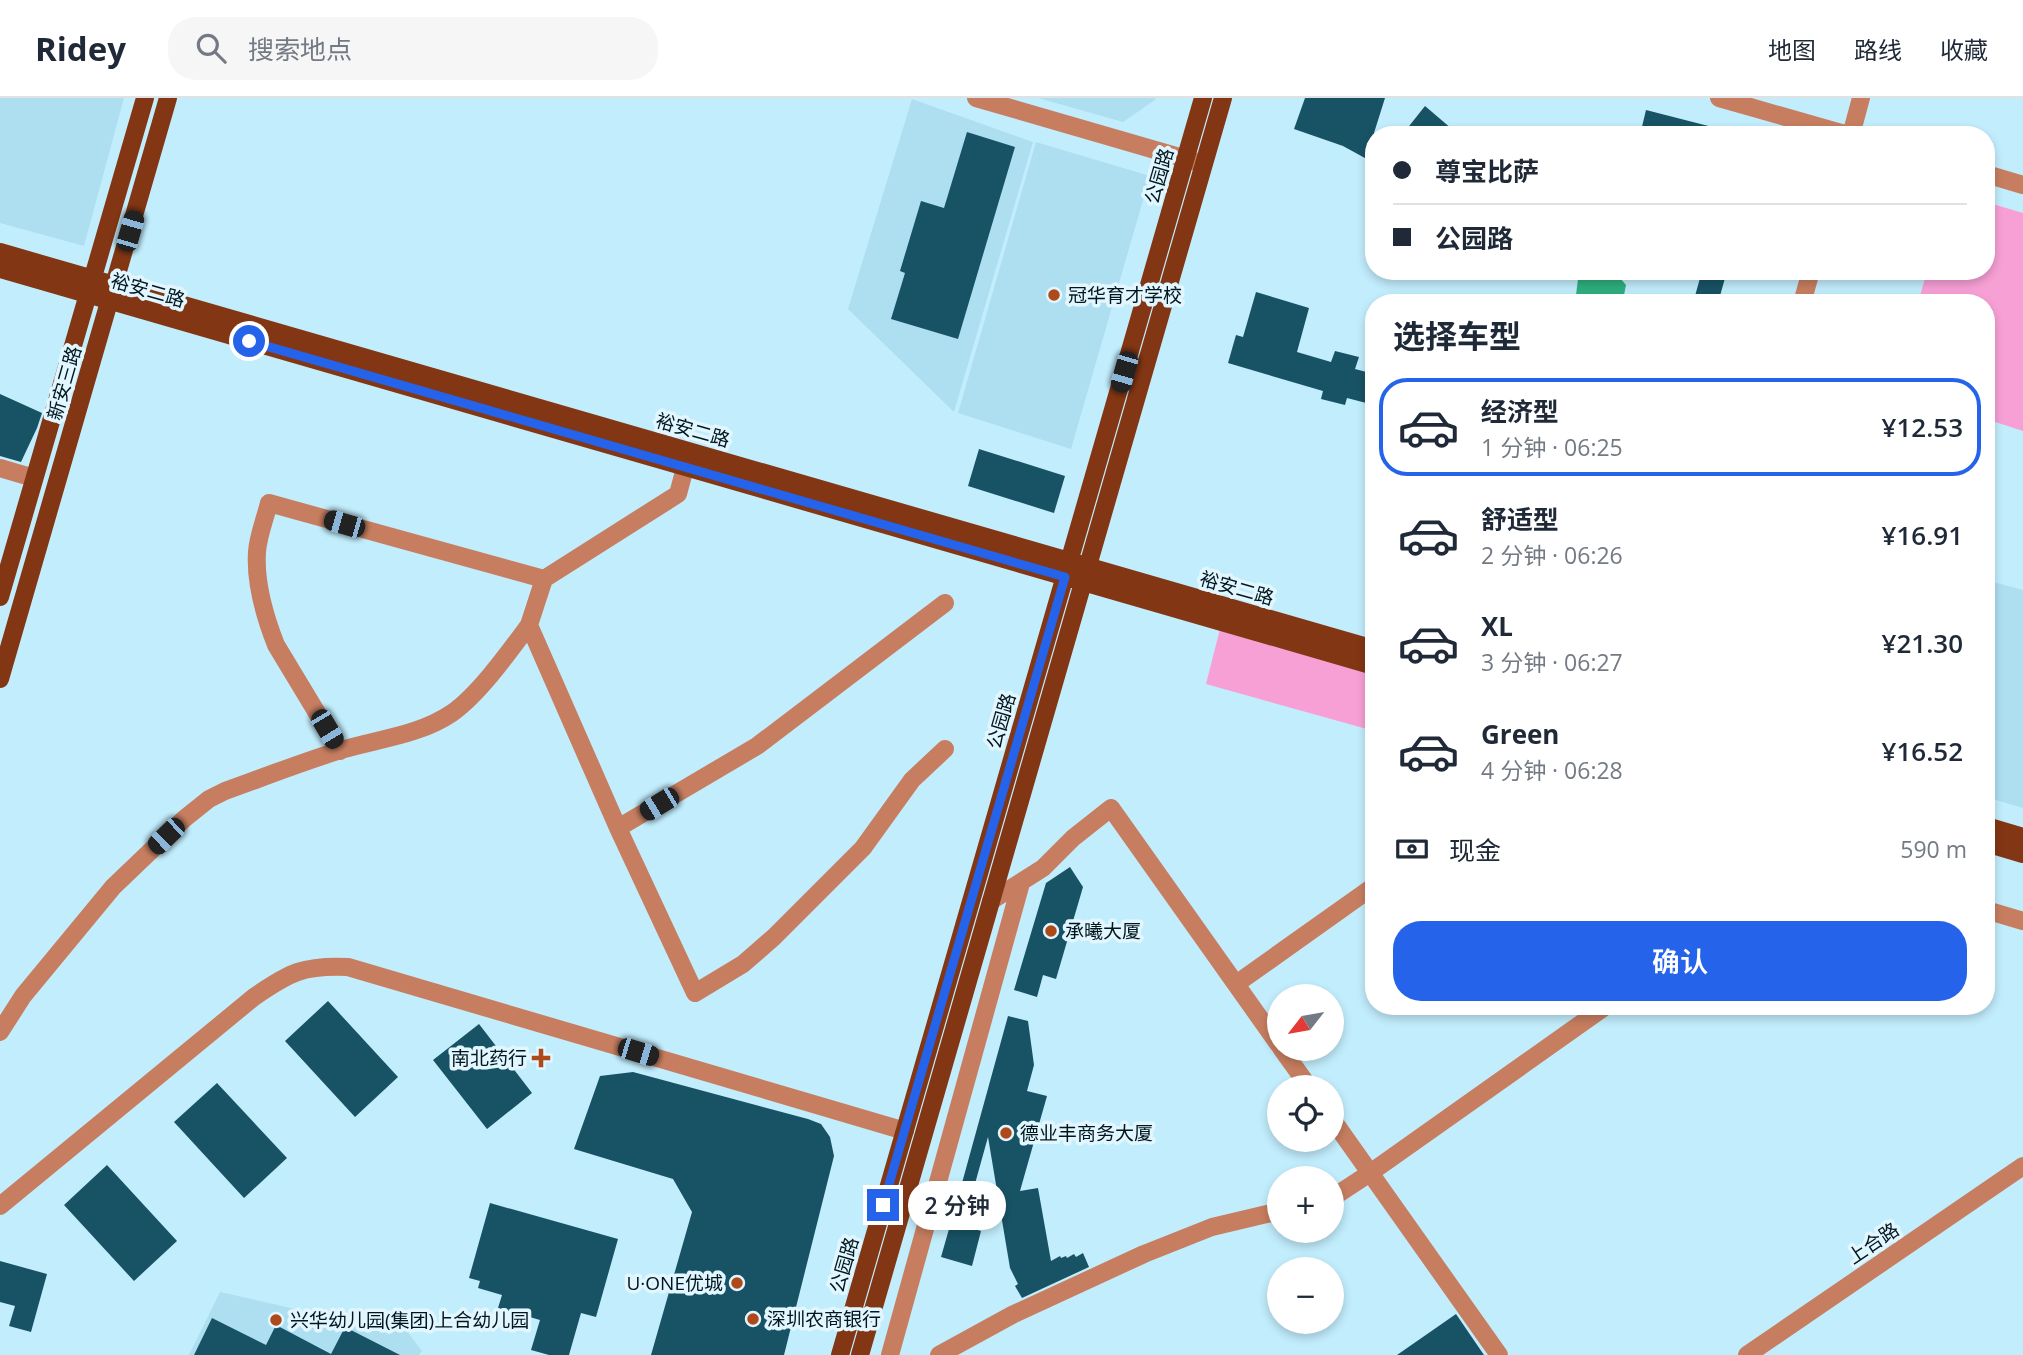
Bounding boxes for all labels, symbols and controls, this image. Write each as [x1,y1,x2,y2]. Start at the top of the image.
search box [168,17,658,80]
text: Ridey [35,26,126,71]
icon: search [192,29,230,67]
text: 搜索地点 [248,31,352,67]
text: 地图 [1768,33,1816,66]
text: 路线 [1854,33,1902,66]
text: 收藏 [1940,33,1988,66]
street label: 公园路 [1139,145,1179,207]
text: 尊宝比萨 [1435,153,1539,189]
car [115,208,146,254]
text: 公园路 [1435,220,1513,256]
street label: 裕安二路 [108,267,188,313]
place label: 冠华育才学校 [1068,282,1182,308]
marker: 冠华育才学校 [1046,287,1062,303]
text: 选择车型 [1393,314,1521,357]
route start [233,325,265,357]
street label: 新安三路 [41,343,87,423]
car [1109,349,1140,395]
text: 经济型 [1481,393,1559,429]
icon: car [1397,396,1460,459]
street label: 裕安二路 [653,407,733,453]
text: ¥12.53 [1882,409,1963,445]
text: 1 分钟 · 06:25 [1481,431,1623,463]
text: 舒适型 [1481,501,1559,537]
icon: car [1397,504,1460,567]
car [321,508,368,540]
text: ¥16.91 [1882,517,1963,553]
text: 2 分钟 · 06:26 [1481,539,1623,571]
street label: 裕安二路 [1197,565,1277,611]
text: XL [1481,608,1513,644]
icon: car [1397,612,1460,675]
text: ¥21.30 [1882,625,1963,661]
text: 3 分钟 · 06:27 [1481,646,1623,678]
street label: 公园路 [981,690,1021,752]
car [308,706,347,752]
text: Green [1481,716,1559,752]
icon: car [1397,720,1460,783]
text: ¥16.52 [1882,733,1963,769]
text: 4 分钟 · 06:28 [1481,754,1623,786]
car [636,784,683,824]
car [144,814,189,858]
icon: cash [1393,830,1431,868]
text: 现金 [1449,832,1501,868]
text: 590 m [1900,833,1967,865]
place label: 承曦大厦 [1065,918,1141,944]
button: 确认 [1393,921,1967,1001]
marker: 承曦大厦 [1043,923,1059,939]
north arrow [1267,984,1344,1060]
map controls [1267,984,1344,1334]
car [615,1036,662,1068]
place label: 南北药行 [451,1045,527,1071]
marker: 南北药行 [533,1050,549,1066]
button: locate [1267,1075,1344,1152]
place label: 德业丰商务大厦 [1020,1120,1153,1146]
marker: 德业丰商务大厦 [998,1125,1014,1141]
button: + [1267,1166,1344,1243]
callout: 2 分钟 [908,1180,1006,1230]
route end [867,1189,899,1221]
text: 2 分钟 [924,1189,990,1221]
street label: 上合路 [1842,1216,1904,1270]
street label: 公园路 [824,1234,864,1296]
button: − [1267,1257,1344,1334]
place label: U·ONE优城 [627,1270,723,1296]
marker: U·ONE优城 [729,1275,745,1291]
place label: 深圳农商银行 [767,1306,881,1332]
place label: 兴华幼儿园(集团)上合幼儿园 [290,1307,529,1333]
marker: 深圳农商银行 [745,1311,761,1327]
marker: 兴华幼儿园(集团)上合幼儿园 [268,1312,284,1328]

